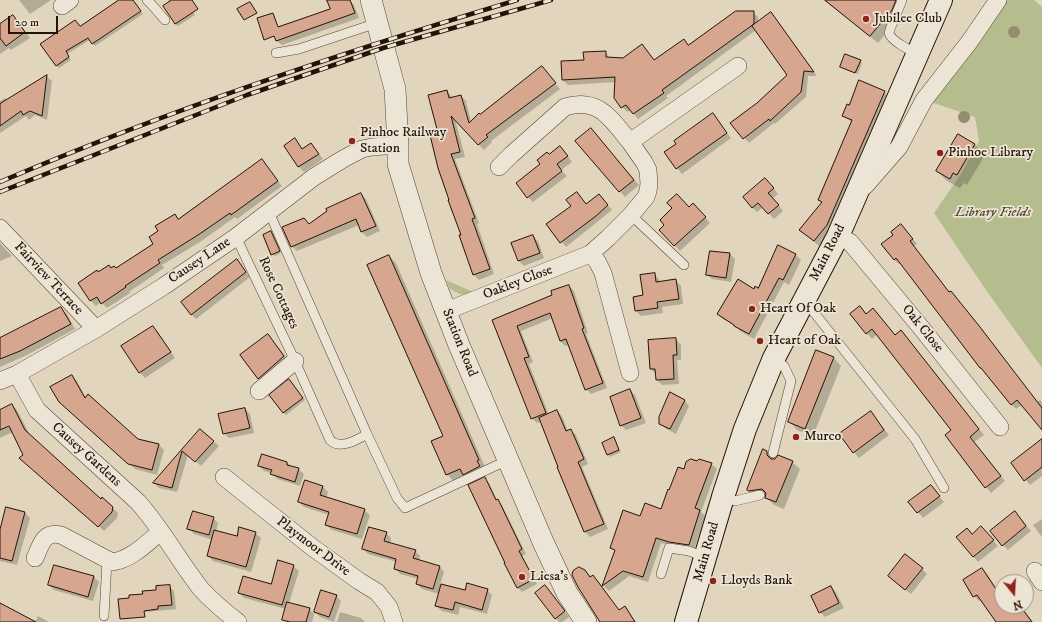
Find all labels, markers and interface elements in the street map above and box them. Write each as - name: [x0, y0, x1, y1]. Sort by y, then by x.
- scale bar: [10, 8, 60, 34]
- place label: Jubilee Club: [874, 11, 942, 27]
- marker: Jubilee Club: [861, 14, 871, 24]
- text: 20 m: [15, 15, 39, 30]
- place label: Pinhoe Railway Station: [360, 125, 446, 158]
- marker: Pinhoe Railway Station: [347, 136, 357, 146]
- place label: Pinhoe Library: [948, 145, 1033, 161]
- marker: Pinhoe Library: [935, 148, 945, 158]
- park label: Library Fields: [955, 205, 1031, 221]
- street label: Main Road: [807, 222, 849, 284]
- street label: Causey Lane: [166, 234, 234, 288]
- street label: Fairview Terrace: [10, 239, 86, 319]
- street label: Rose Cottages: [254, 254, 302, 332]
- street label: Oakley Close: [481, 262, 555, 304]
- place label: Heart Of Oak: [760, 301, 836, 317]
- street label: Oak Close: [898, 302, 946, 356]
- marker: Heart Of Oak: [747, 304, 757, 314]
- street label: Station Road: [438, 306, 480, 380]
- place label: Heart of Oak: [768, 333, 841, 349]
- marker: Heart of Oak: [755, 336, 765, 346]
- street label: Causey Gardens: [48, 419, 124, 491]
- place label: Murco: [804, 429, 841, 445]
- marker: Murco: [791, 432, 801, 442]
- street label: Playmoor Drive: [273, 514, 353, 580]
- street label: Main Road: [690, 520, 724, 584]
- place label: Liesa's: [530, 569, 568, 585]
- marker: Liesa's: [517, 572, 527, 582]
- place label: Lloyds Bank: [721, 573, 793, 589]
- north arrow: [994, 574, 1034, 614]
- marker: Lloyds Bank: [708, 576, 718, 586]
- text: N: [1011, 596, 1024, 613]

